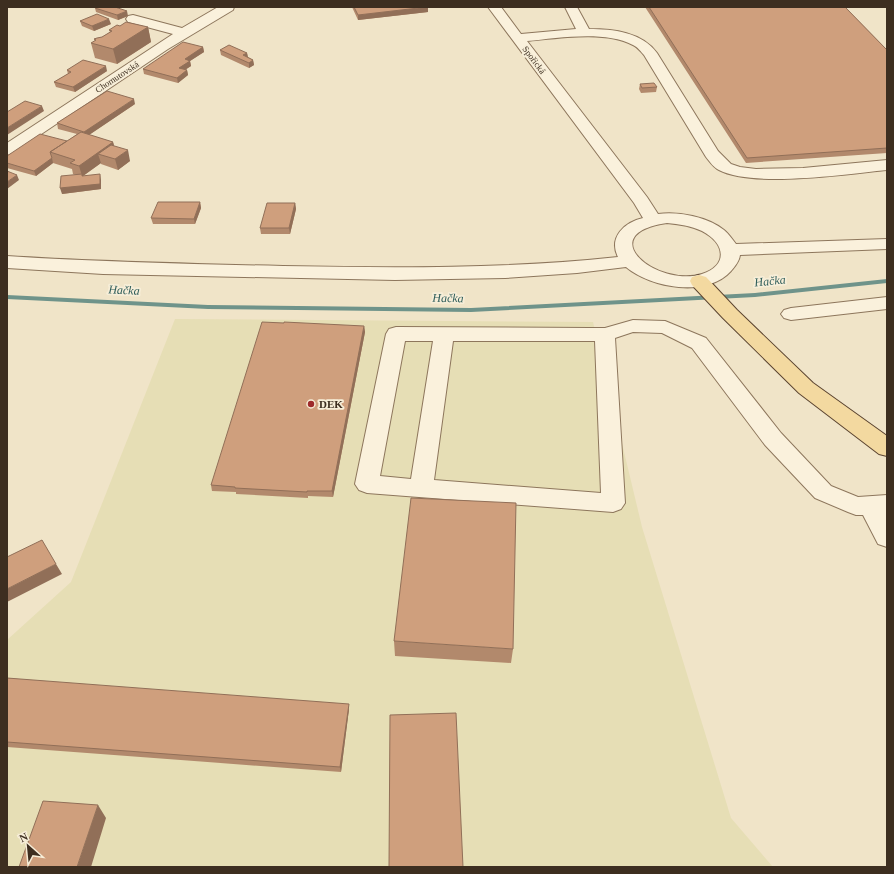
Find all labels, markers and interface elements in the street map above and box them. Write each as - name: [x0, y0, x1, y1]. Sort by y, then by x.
- street label: Spořická: [520, 44, 548, 76]
- street label: Chomutovská: [93, 59, 141, 95]
- water label: Hačka: [753, 272, 786, 290]
- water label: Hačka: [107, 282, 140, 298]
- water label: Hačka: [431, 291, 464, 305]
- place label: DEK: [319, 398, 343, 410]
- marker: DEK: [306, 399, 316, 409]
- north arrow: [8, 826, 48, 866]
- text: N: [17, 830, 30, 844]

